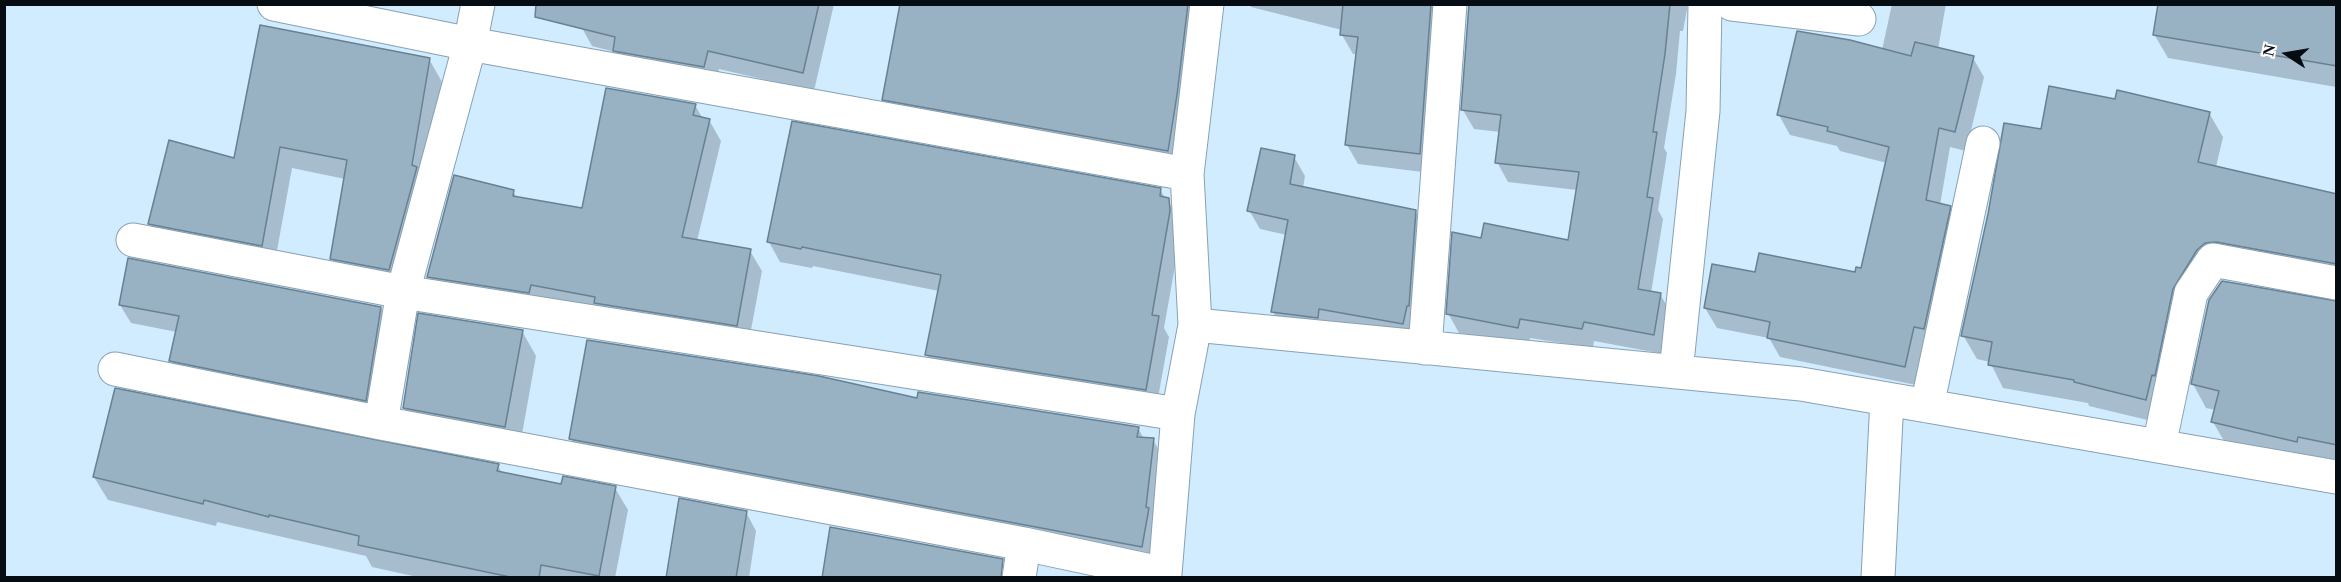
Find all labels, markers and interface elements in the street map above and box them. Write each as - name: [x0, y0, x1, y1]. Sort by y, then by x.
- north arrow: [2257, 24, 2317, 84]
- text: N: [2259, 43, 2278, 58]

